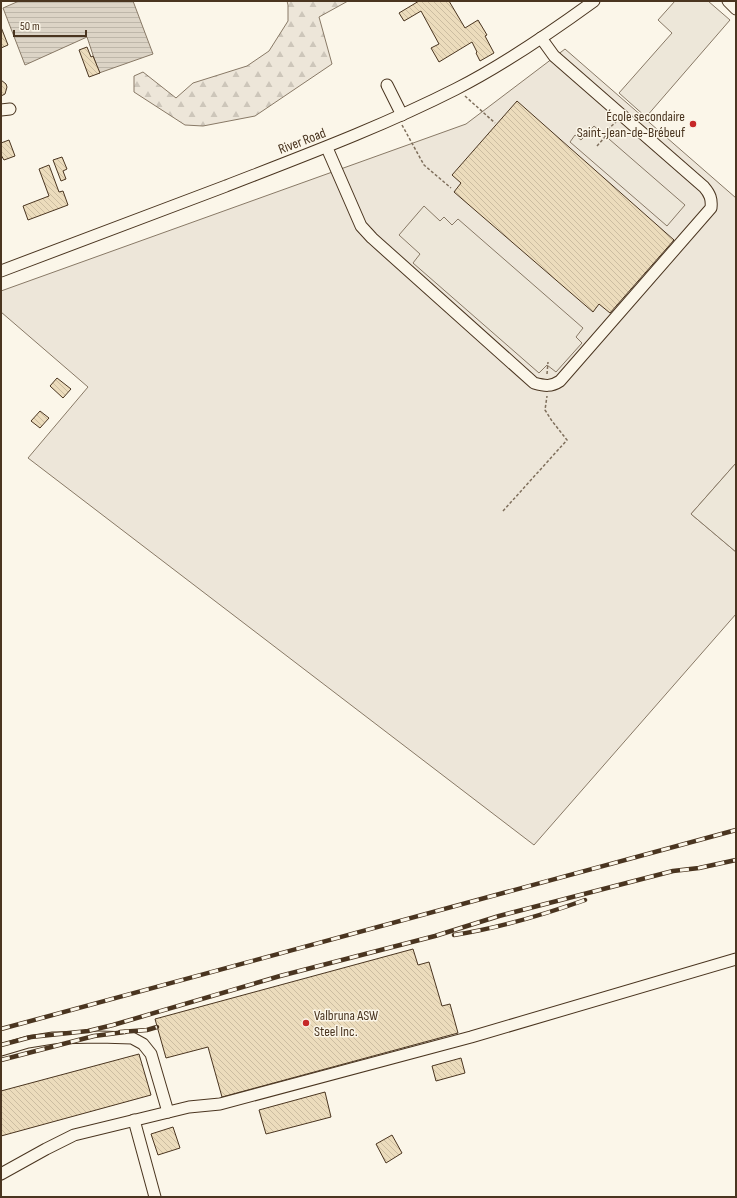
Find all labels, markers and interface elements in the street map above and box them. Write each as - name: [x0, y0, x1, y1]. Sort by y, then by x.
- scale bar: [14, 12, 86, 38]
- text: 50 m: [20, 19, 40, 34]
- place label: École secondaire Saint-Jean-de-Brébeuf: [577, 108, 686, 141]
- marker: École secondaire Saint-Jean-de-Brébeuf: [688, 119, 698, 129]
- street label: River Road: [276, 124, 328, 158]
- place label: Valbruna ASW Steel Inc.: [314, 1007, 378, 1040]
- marker: Valbruna ASW Steel Inc.: [301, 1018, 311, 1028]

